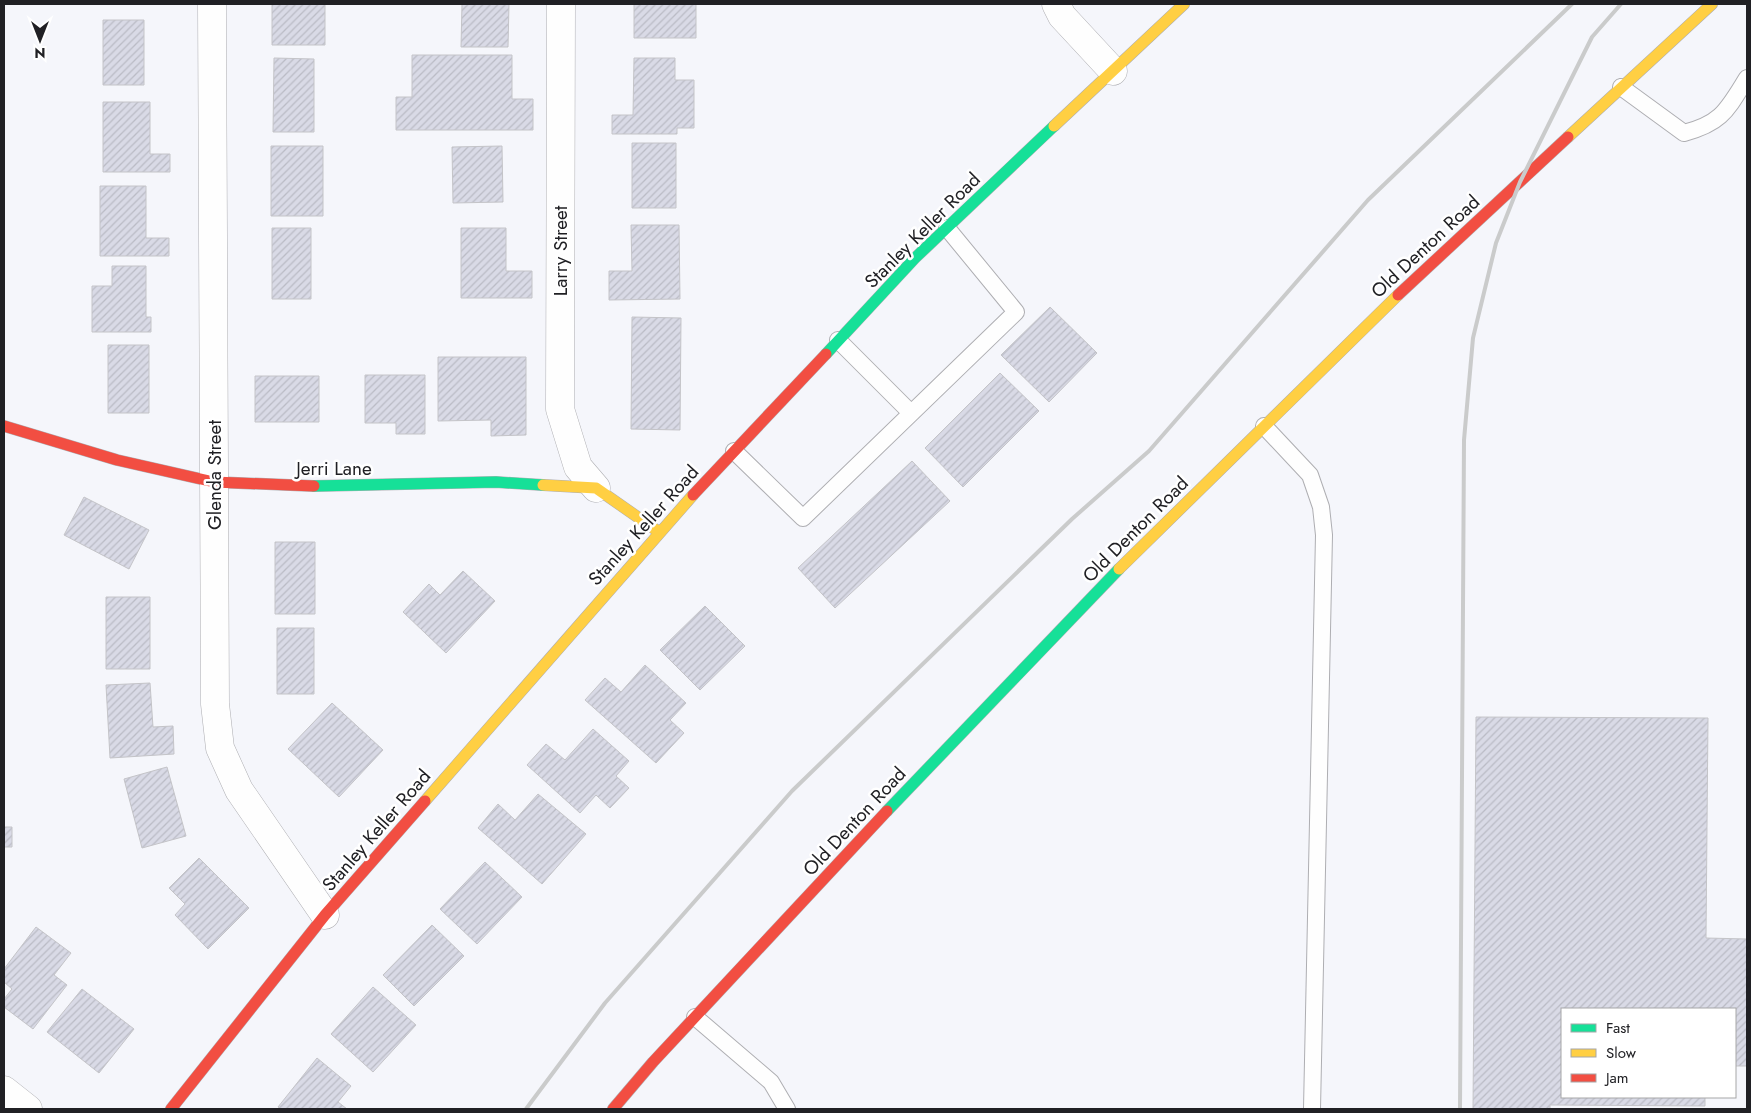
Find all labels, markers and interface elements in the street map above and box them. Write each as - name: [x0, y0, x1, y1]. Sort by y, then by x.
- north arrow: [15, 15, 65, 65]
- text: N: [34, 43, 46, 63]
- street label: Stanley Keller Road: [858, 166, 986, 294]
- street label: Old Denton Road: [1365, 189, 1486, 304]
- street label: Larry Street: [547, 205, 574, 296]
- street label: Glenda Street: [201, 420, 228, 530]
- street label: Jerri Lane: [293, 455, 372, 482]
- street label: Stanley Keller Road: [582, 459, 705, 591]
- street label: Old Denton Road: [1076, 470, 1194, 588]
- street label: Old Denton Road: [797, 761, 912, 882]
- street label: Stanley Keller Road: [316, 763, 437, 897]
- legend: [1561, 1008, 1736, 1098]
- text: Fast: [1606, 1017, 1630, 1039]
- text: Slow: [1606, 1042, 1637, 1064]
- text: Jam: [1604, 1067, 1629, 1089]

